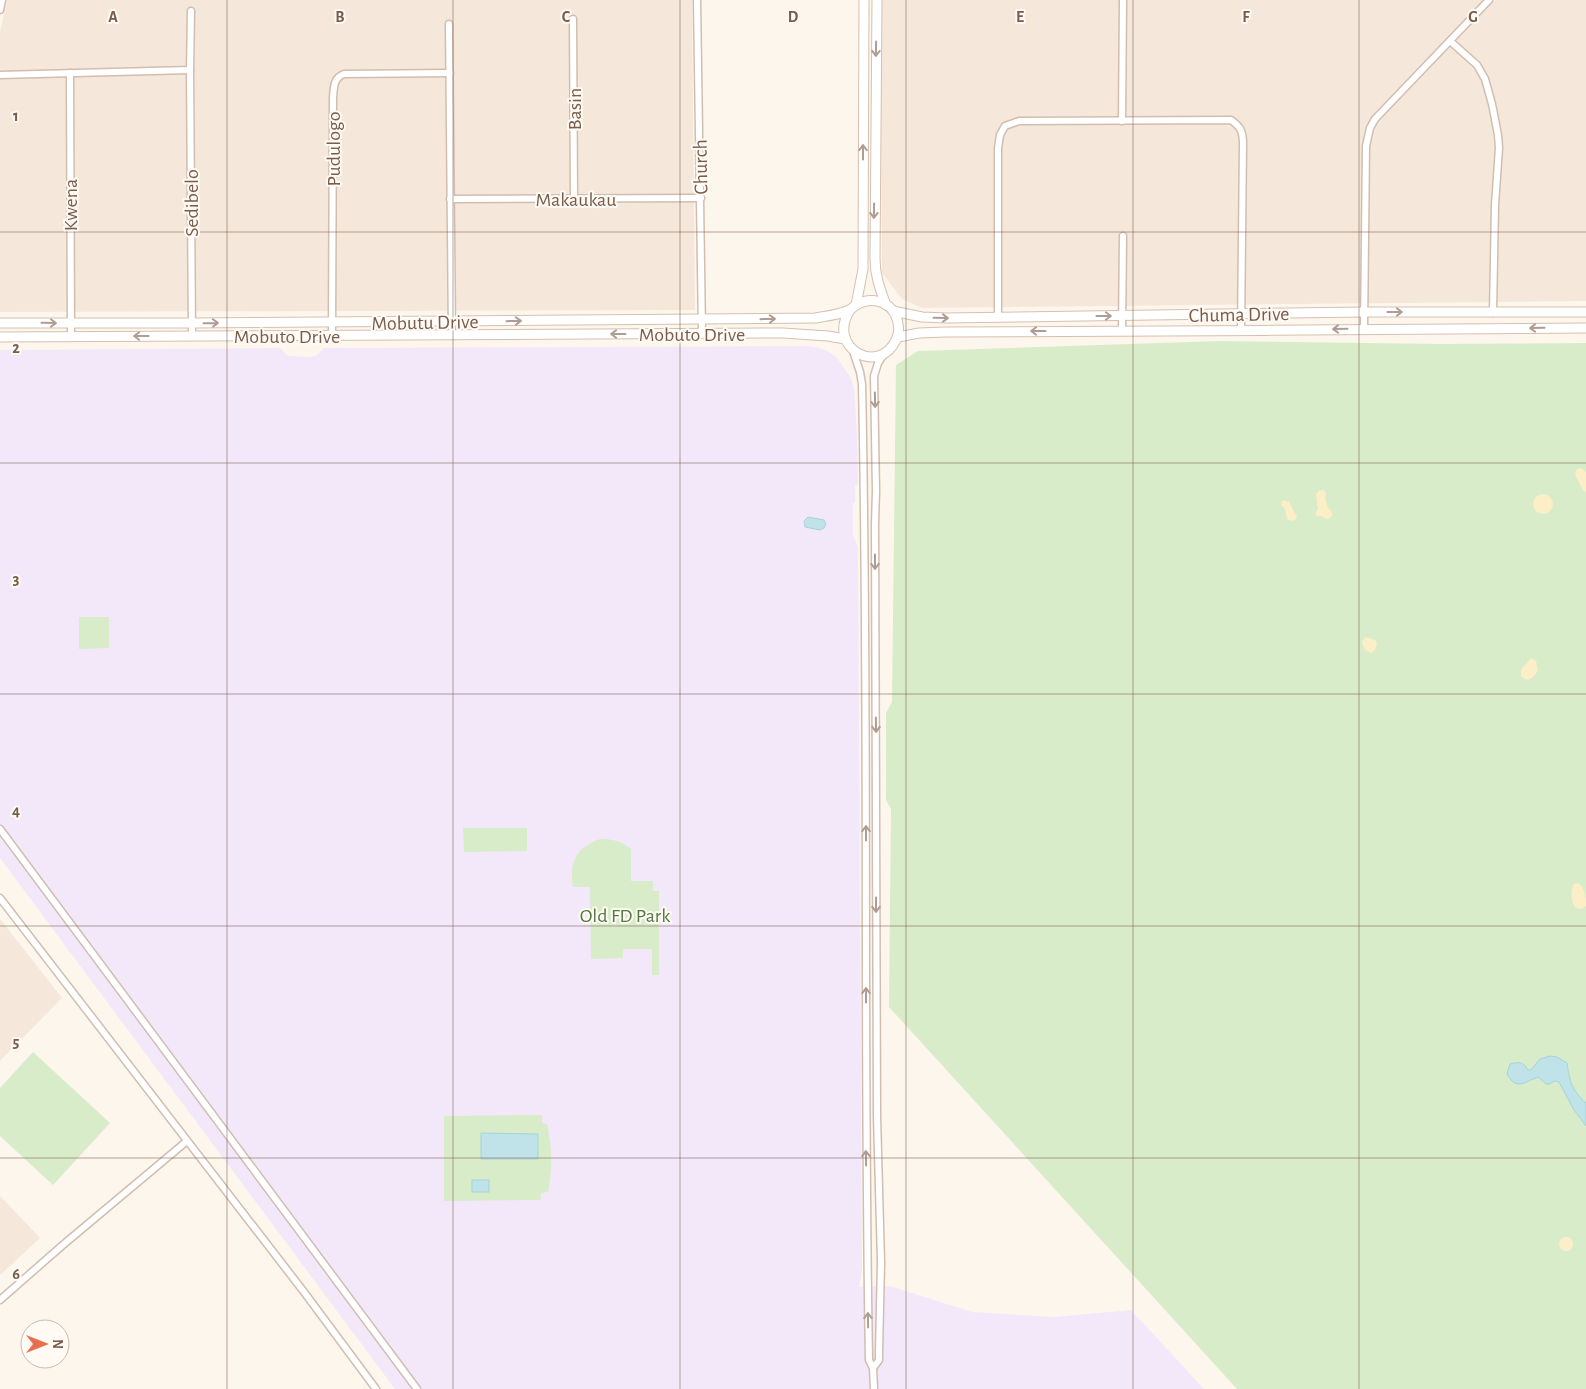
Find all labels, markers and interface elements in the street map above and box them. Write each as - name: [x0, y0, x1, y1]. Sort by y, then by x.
- text: A: [108, 9, 118, 25]
- text: B: [335, 9, 345, 25]
- text: C: [562, 9, 571, 25]
- text: D: [788, 9, 799, 25]
- text: E: [1016, 9, 1024, 25]
- text: F: [1242, 9, 1250, 25]
- text: G: [1468, 9, 1478, 25]
- one-way arrow: [871, 40, 881, 56]
- street label: Basin: [565, 88, 585, 130]
- text: 1: [13, 108, 19, 124]
- street label: Pudulogo: [324, 111, 344, 187]
- street label: Church: [691, 139, 711, 195]
- one-way arrow: [858, 144, 868, 160]
- street label: Sedibelo: [182, 169, 202, 237]
- street label: Kwena: [61, 179, 81, 231]
- street label: Makaukau: [535, 190, 617, 210]
- one-way arrow: [870, 203, 879, 219]
- street label: Chuma Drive: [1188, 304, 1290, 326]
- one-way arrow: [1386, 307, 1403, 317]
- one-way arrow: [1095, 311, 1111, 321]
- street label: Mobutu Drive: [371, 312, 479, 334]
- one-way arrow: [933, 313, 949, 322]
- one-way arrow: [760, 314, 776, 324]
- one-way arrow: [505, 316, 521, 326]
- one-way arrow: [40, 318, 56, 328]
- one-way arrow: [202, 318, 219, 328]
- one-way arrow: [1530, 323, 1546, 333]
- one-way arrow: [1332, 324, 1348, 334]
- street label: Mobuto Drive: [639, 325, 745, 345]
- one-way arrow: [1030, 326, 1046, 336]
- street label: Mobuto Drive: [234, 327, 340, 347]
- one-way arrow: [610, 329, 626, 339]
- one-way arrow: [133, 331, 149, 341]
- text: 2: [12, 340, 20, 356]
- one-way arrow: [870, 392, 880, 408]
- one-way arrow: [870, 554, 880, 570]
- text: 3: [13, 571, 20, 587]
- one-way arrow: [871, 716, 881, 733]
- text: 4: [12, 803, 20, 819]
- one-way arrow: [861, 825, 870, 841]
- one-way arrow: [872, 897, 881, 913]
- park label: Old FD Park: [580, 906, 670, 926]
- one-way arrow: [861, 988, 871, 1004]
- text: 5: [13, 1034, 20, 1050]
- one-way arrow: [862, 1150, 871, 1166]
- text: 6: [12, 1266, 20, 1282]
- one-way arrow: [863, 1313, 873, 1329]
- north arrow: [20, 1319, 70, 1369]
- text: N: [50, 1339, 64, 1349]

